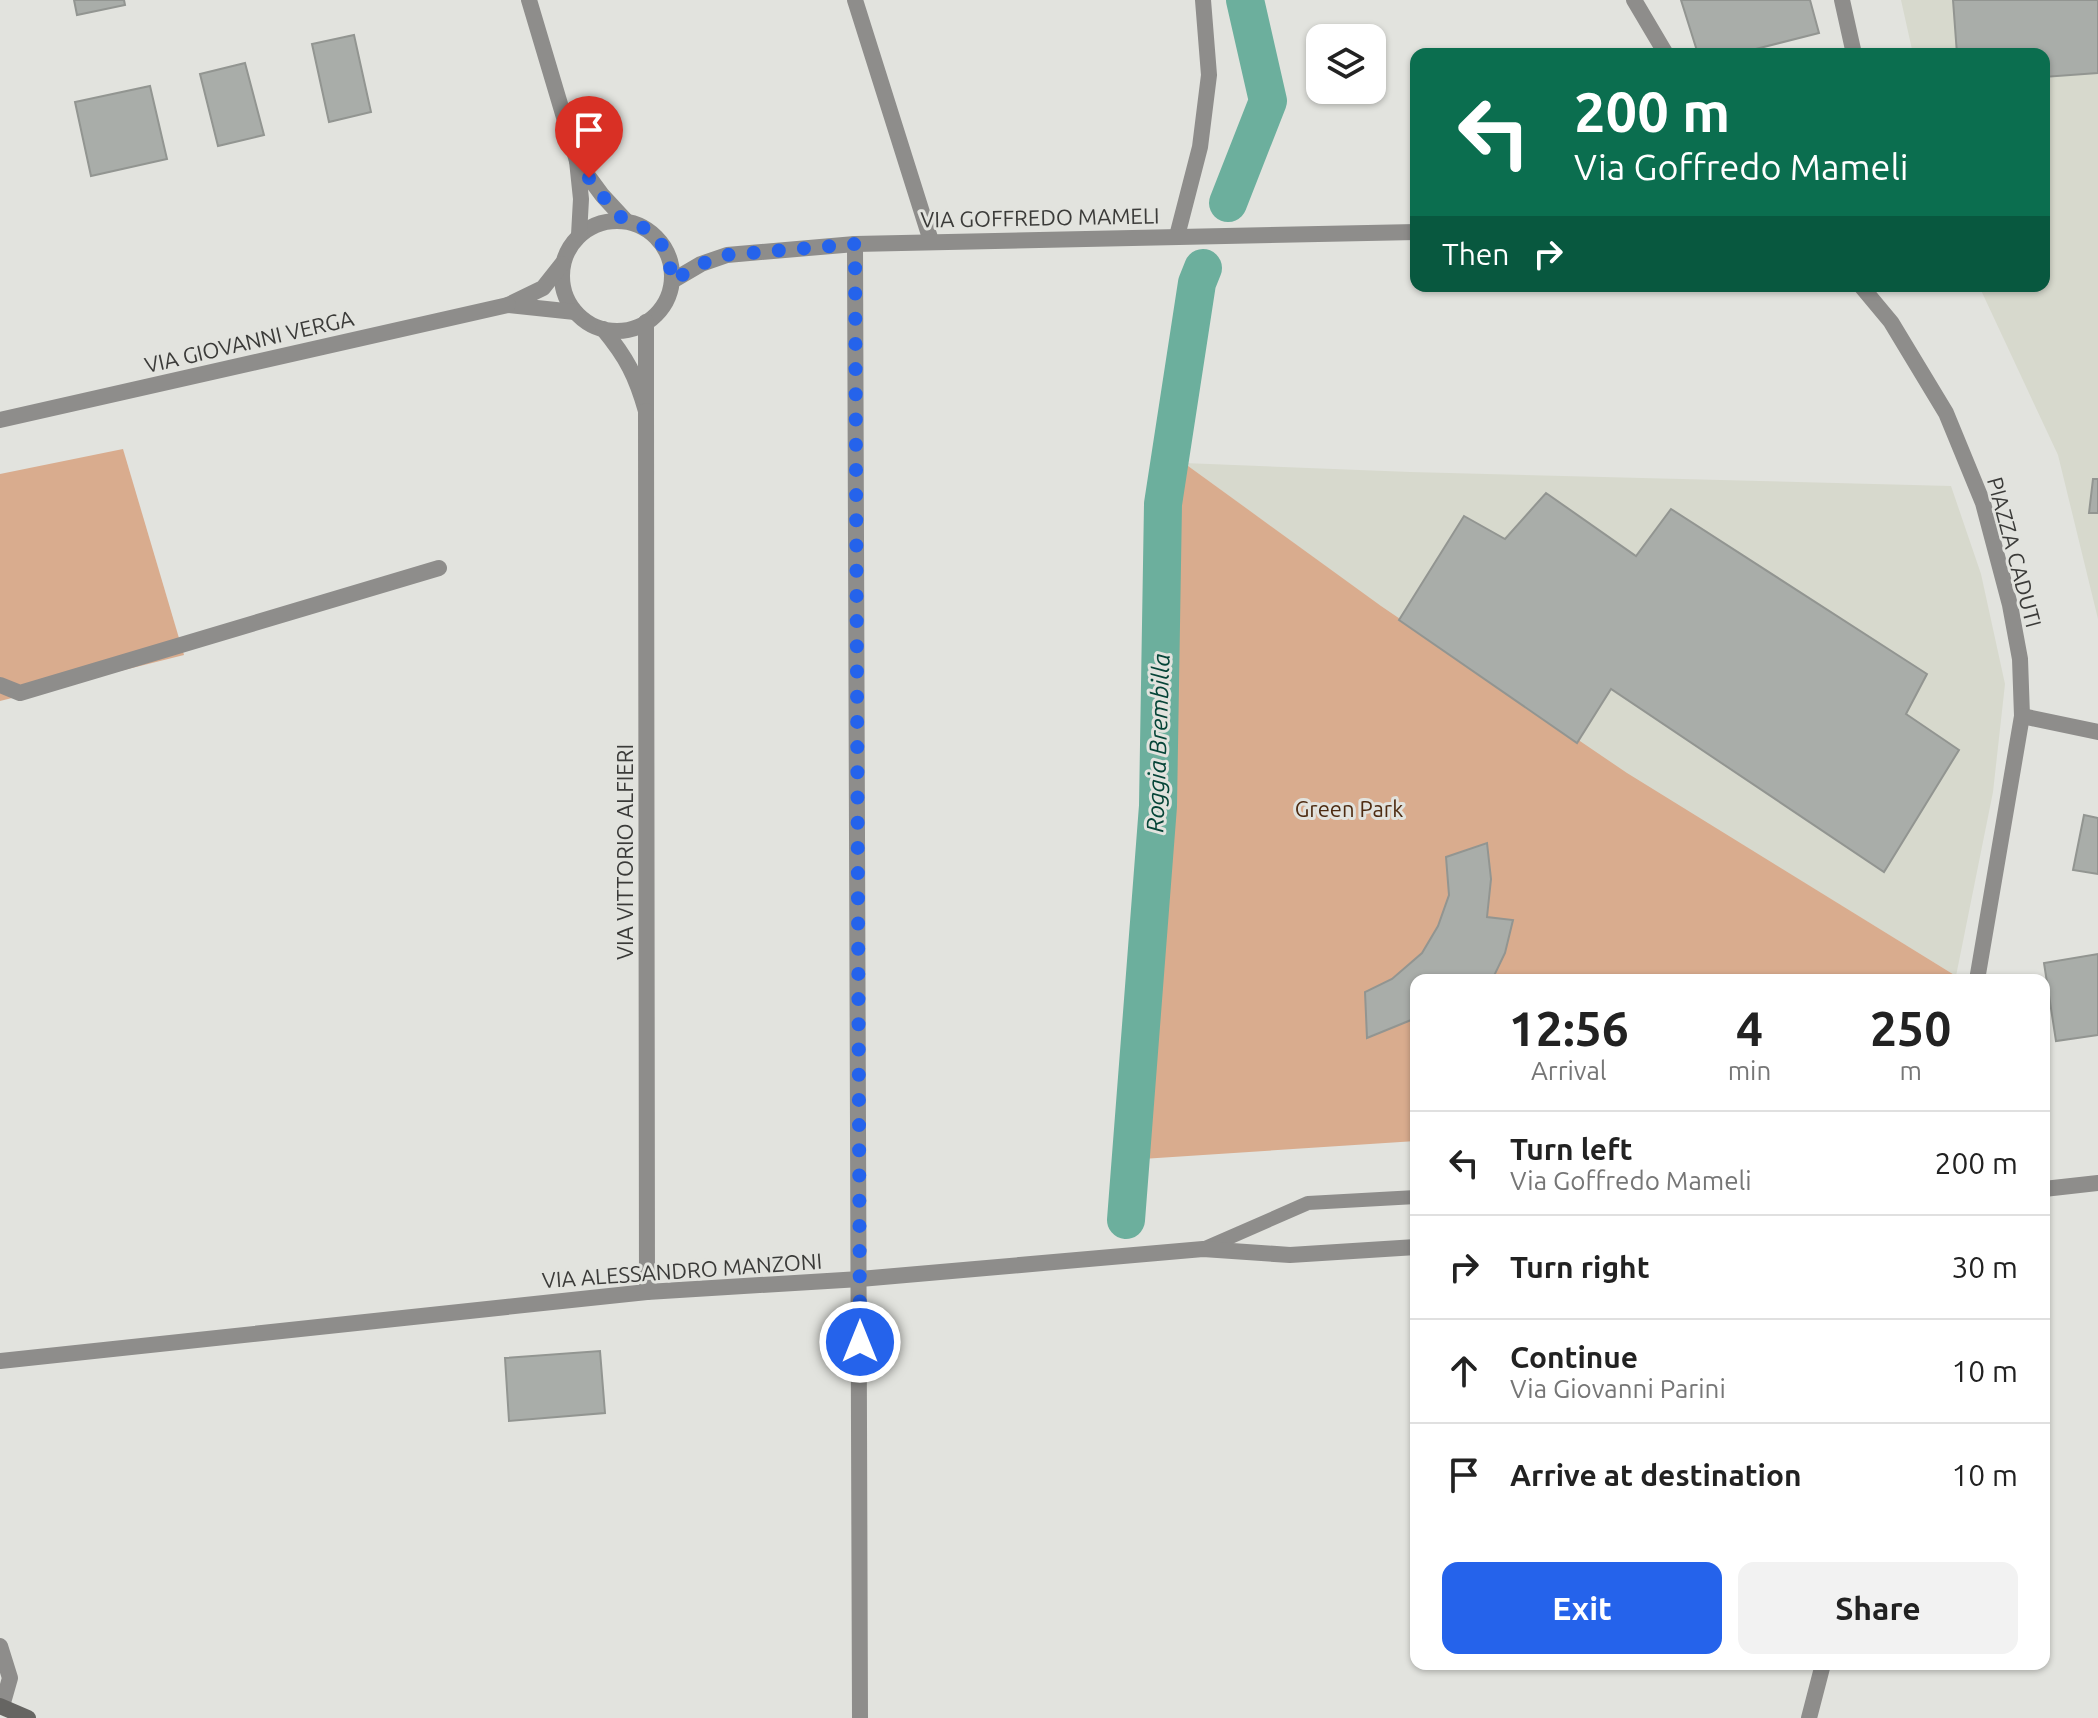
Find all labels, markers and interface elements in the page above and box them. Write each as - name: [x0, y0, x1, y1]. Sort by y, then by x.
- map controls: [1306, 24, 1386, 104]
- button: layers: [1306, 24, 1386, 104]
- icon: left: [1442, 80, 1546, 184]
- text: 200 m: [1574, 80, 1730, 143]
- pin: [555, 96, 623, 178]
- icon: arrive: [567, 108, 611, 152]
- text: Via Goffredo Mameli: [1574, 146, 1909, 187]
- street label: VIA GOFFREDO MAMELI: [920, 202, 1160, 232]
- icon: right: [1526, 232, 1570, 276]
- text: Then: [1442, 237, 1510, 271]
- street label: VIA GIOVANNI VERGA: [142, 305, 357, 377]
- street label: PIAZZA CADUTI: [1983, 474, 2047, 630]
- water label: Roggia Brembilla: [1141, 653, 1175, 833]
- street label: VIA VITTORIO ALFIERI: [612, 744, 637, 960]
- park label: Green Park: [1295, 796, 1403, 821]
- text: 12:56: [1509, 1001, 1629, 1055]
- text: 4: [1736, 1001, 1763, 1055]
- text: 250: [1870, 1001, 1951, 1055]
- text: Arrival: [1531, 1056, 1607, 1085]
- text: min: [1728, 1056, 1771, 1085]
- text: m: [1899, 1056, 1922, 1085]
- text: Turn left: [1510, 1132, 1632, 1166]
- icon: left: [1442, 1141, 1486, 1185]
- text: 200 m: [1934, 1146, 2018, 1180]
- text: Via Goffredo Mameli: [1510, 1166, 1752, 1195]
- icon: right: [1442, 1245, 1486, 1289]
- street label: VIA ALESSANDRO MANZONI: [541, 1248, 823, 1292]
- text: Turn right: [1510, 1250, 1650, 1284]
- text: 30 m: [1951, 1250, 2018, 1284]
- position arrow: [818, 1300, 902, 1384]
- text: Continue: [1510, 1340, 1638, 1374]
- icon: ahead: [1442, 1349, 1486, 1393]
- text: 10 m: [1951, 1354, 2018, 1388]
- text: Via Giovanni Parini: [1510, 1374, 1726, 1403]
- icon: arrive: [1442, 1453, 1486, 1497]
- text: Arrive at destination: [1510, 1458, 1802, 1492]
- text: 10 m: [1951, 1458, 2018, 1492]
- button: Exit: [1442, 1562, 1722, 1654]
- button: Share: [1738, 1562, 2018, 1654]

